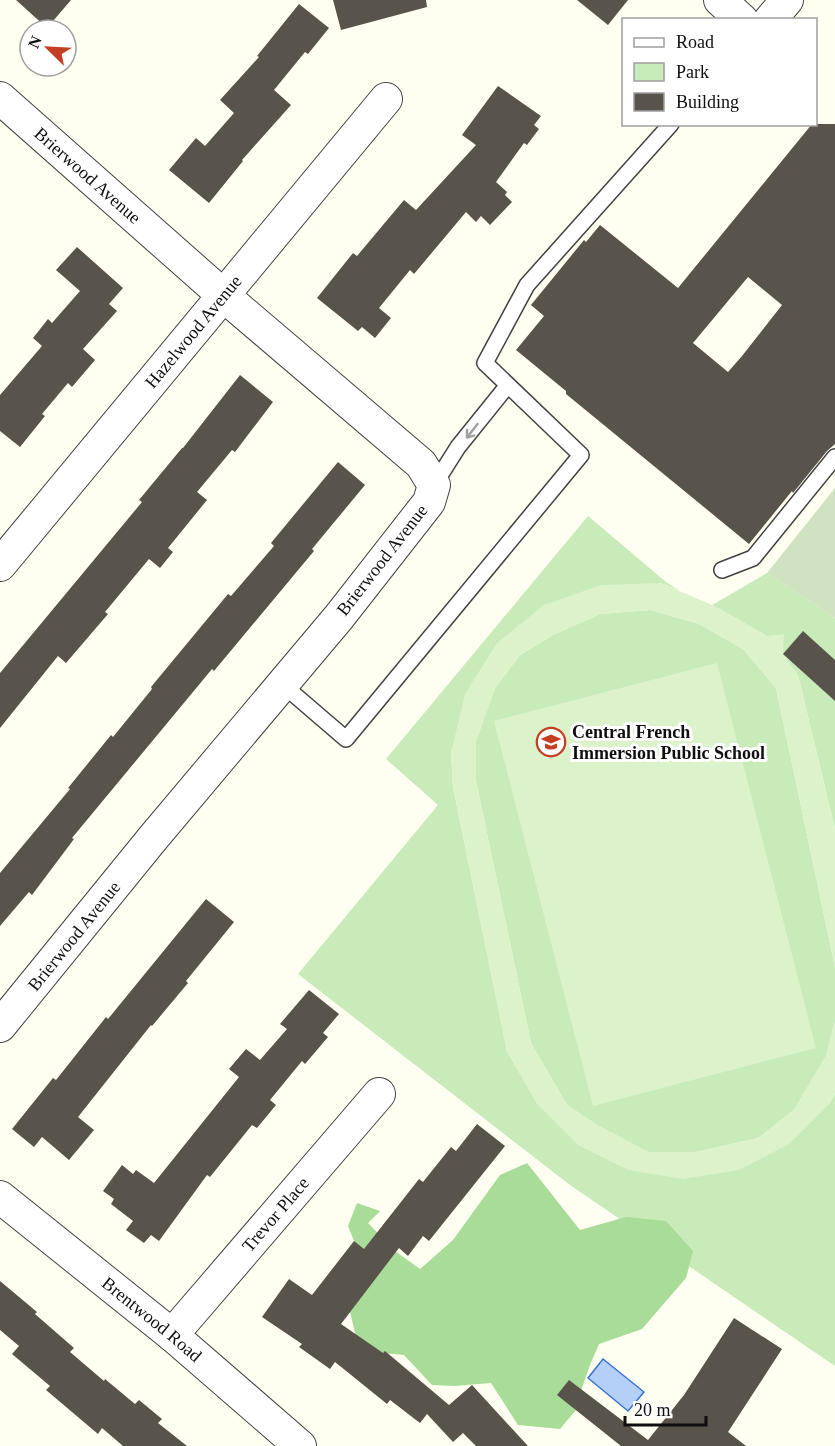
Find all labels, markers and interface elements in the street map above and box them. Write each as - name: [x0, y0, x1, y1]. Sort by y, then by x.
- north arrow: [18, 18, 78, 78]
- legend: [622, 18, 817, 126]
- text: Road: [676, 32, 714, 52]
- text: N: [25, 33, 45, 51]
- text: Park: [676, 62, 709, 82]
- text: Building: [676, 92, 739, 112]
- street label: Brierwood Avenue: [30, 123, 145, 228]
- street label: Hazelwood Avenue: [141, 271, 246, 392]
- one-way arrow: [465, 422, 478, 438]
- street label: Brierwood Avenue: [333, 501, 431, 619]
- place label: Central French Immersion Public School: [572, 722, 765, 763]
- school or university icon: Central French Immersion Public School: [535, 726, 567, 758]
- street label: Brierwood Avenue: [24, 877, 124, 995]
- street label: Trevor Place: [238, 1173, 313, 1256]
- street label: Brentwood Road: [98, 1273, 206, 1366]
- scale bar: [625, 1389, 706, 1427]
- text: 20 m: [634, 1400, 671, 1420]

